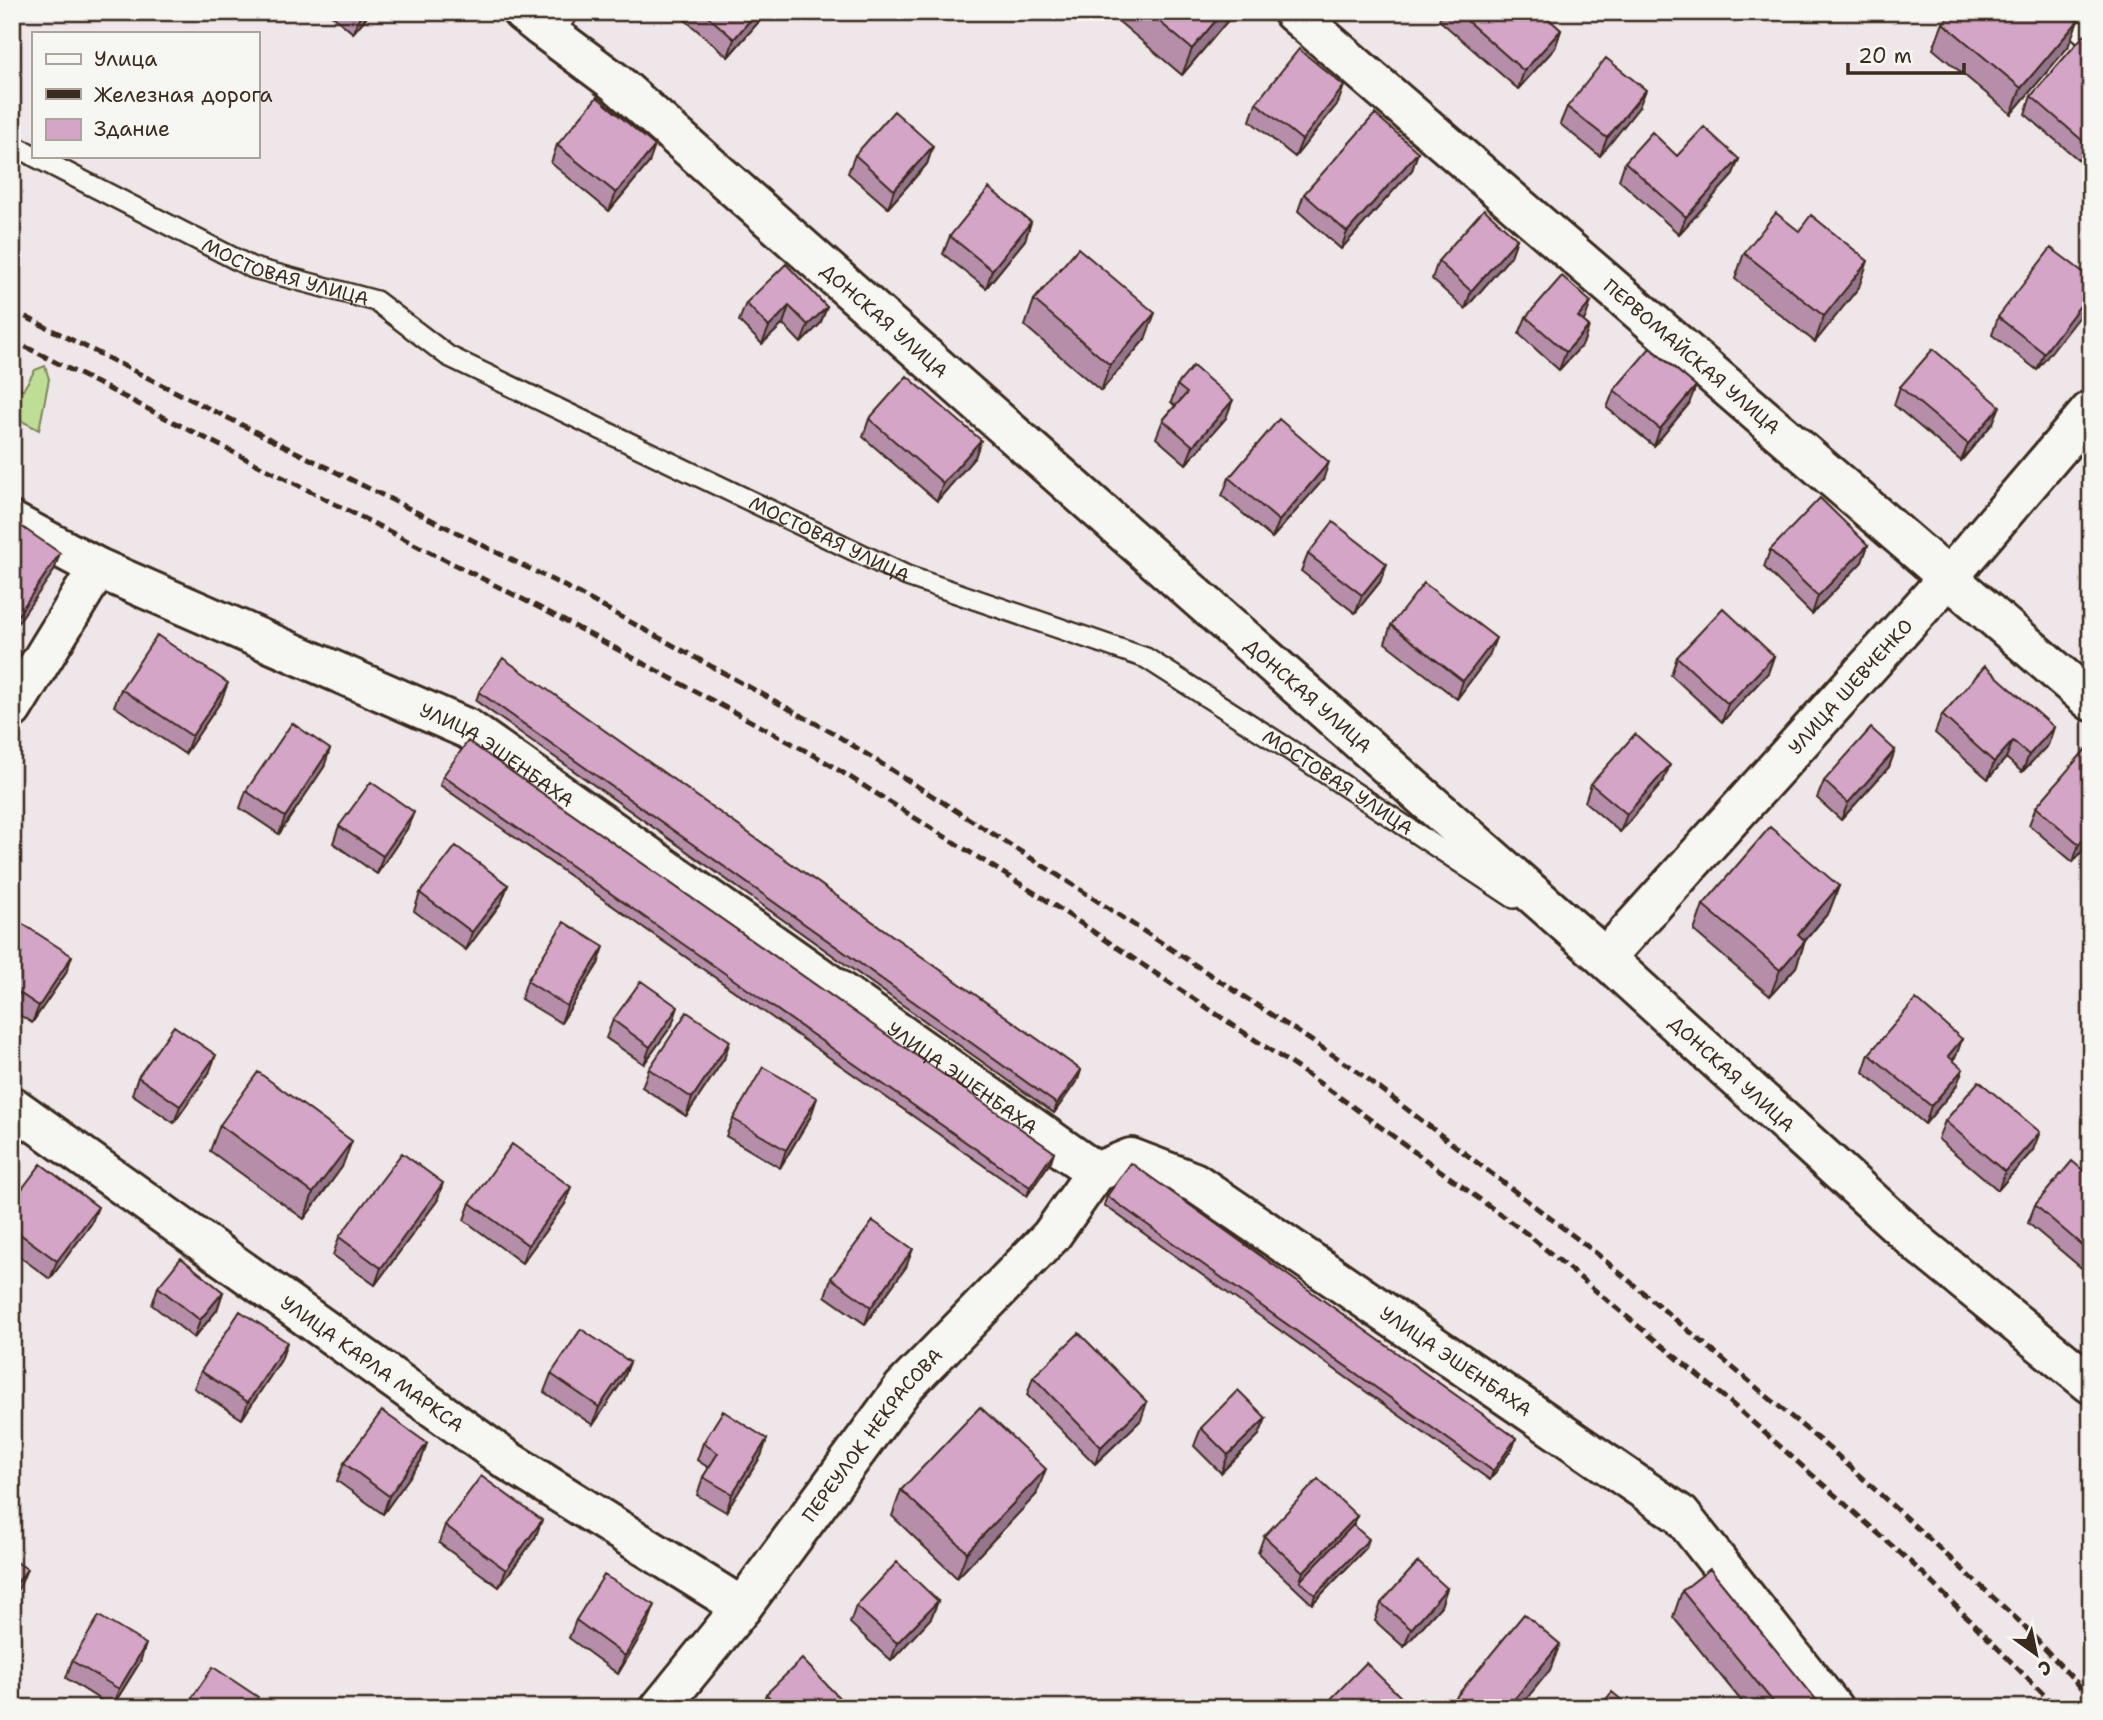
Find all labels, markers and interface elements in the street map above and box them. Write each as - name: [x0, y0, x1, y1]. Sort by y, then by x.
- legend: [32, 32, 259, 158]
- scale bar: [1848, 32, 1963, 76]
- text: 20 m: [1858, 42, 1912, 70]
- text: Улица: [94, 45, 157, 73]
- text: Железная дорога: [94, 81, 273, 109]
- text: Здание: [94, 115, 170, 143]
- street label: МОСТОВАЯ УЛИЦА: [198, 232, 372, 311]
- street label: ДОНСКАЯ УЛИЦА: [816, 258, 953, 383]
- street label: ПЕРВОМАЙСКАЯ УЛИЦА: [1598, 273, 1786, 440]
- street label: МОСТОВАЯ УЛИЦА: [745, 490, 914, 588]
- street label: УЛИЦА ШЕВЧЕНКО: [1783, 613, 1918, 759]
- street label: ДОНСКАЯ УЛИЦА: [1240, 633, 1377, 758]
- street label: УЛИЦА ЭШЕНБАХА: [416, 697, 579, 813]
- street label: МОСТОВАЯ УЛИЦА: [1258, 723, 1418, 841]
- street label: ДОНСКАЯ УЛИЦА: [1664, 1010, 1800, 1137]
- street label: УЛИЦА ЭШЕНБАХА: [882, 1016, 1043, 1139]
- street label: УЛИЦА КАРЛА МАРКСА: [276, 1290, 469, 1438]
- street label: УЛИЦА ЭШЕНБАХА: [1375, 1300, 1537, 1422]
- street label: ПЕРЕУЛОК НЕКРАСОВА: [796, 1342, 948, 1527]
- north arrow: [2002, 1618, 2072, 1688]
- text: С: [2033, 1654, 2057, 1681]

